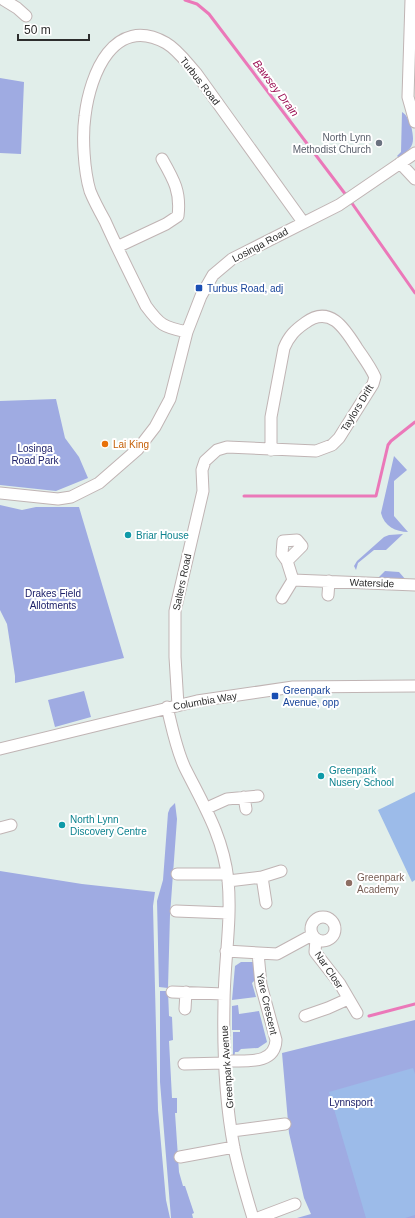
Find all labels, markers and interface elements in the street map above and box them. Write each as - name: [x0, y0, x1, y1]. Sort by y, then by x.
- scale bar: [18, 16, 89, 42]
- text: 50 m: [24, 23, 51, 37]
- street label: Turbus Road: [178, 55, 222, 107]
- water label: Bawsey Drain: [251, 57, 301, 119]
- place label: North Lynn Methodist Church: [293, 132, 371, 155]
- marker: North Lynn Methodist Church: [374, 138, 384, 148]
- street label: Losinga Road: [230, 226, 290, 264]
- marker: Turbus Road, adj: [194, 283, 204, 293]
- place label: Turbus Road, adj: [207, 283, 283, 294]
- street label: Taylors Drift: [339, 382, 375, 433]
- marker: Lai King: [100, 439, 110, 449]
- place label: Lai King: [113, 439, 149, 450]
- park label: Losinga Road Park: [11, 443, 60, 466]
- marker: Briar House: [123, 530, 133, 540]
- place label: Briar House: [136, 530, 189, 541]
- street label: Salters Road: [171, 553, 193, 611]
- street label: Waterside: [349, 577, 395, 589]
- park label: Drakes Field Allotments: [25, 588, 81, 611]
- place label: Greenpark Avenue, opp: [283, 685, 339, 708]
- street label: Columbia Way: [172, 690, 238, 712]
- marker: Greenpark Avenue, opp: [270, 691, 280, 701]
- place label: Greenpark Nusery School: [329, 765, 394, 788]
- marker: Greenpark Nusery School: [316, 771, 326, 781]
- place label: North Lynn Discovery Centre: [70, 814, 147, 837]
- marker: North Lynn Discovery Centre: [57, 820, 67, 830]
- place label: Greenpark Academy: [357, 872, 405, 895]
- marker: Greenpark Academy: [344, 878, 354, 888]
- street label: Nar Closr: [313, 949, 346, 991]
- street label: Yare Crescent: [255, 972, 280, 1036]
- street label: Greenpark Avenue: [219, 1025, 235, 1109]
- park label: Lynnsport: [329, 1097, 373, 1108]

